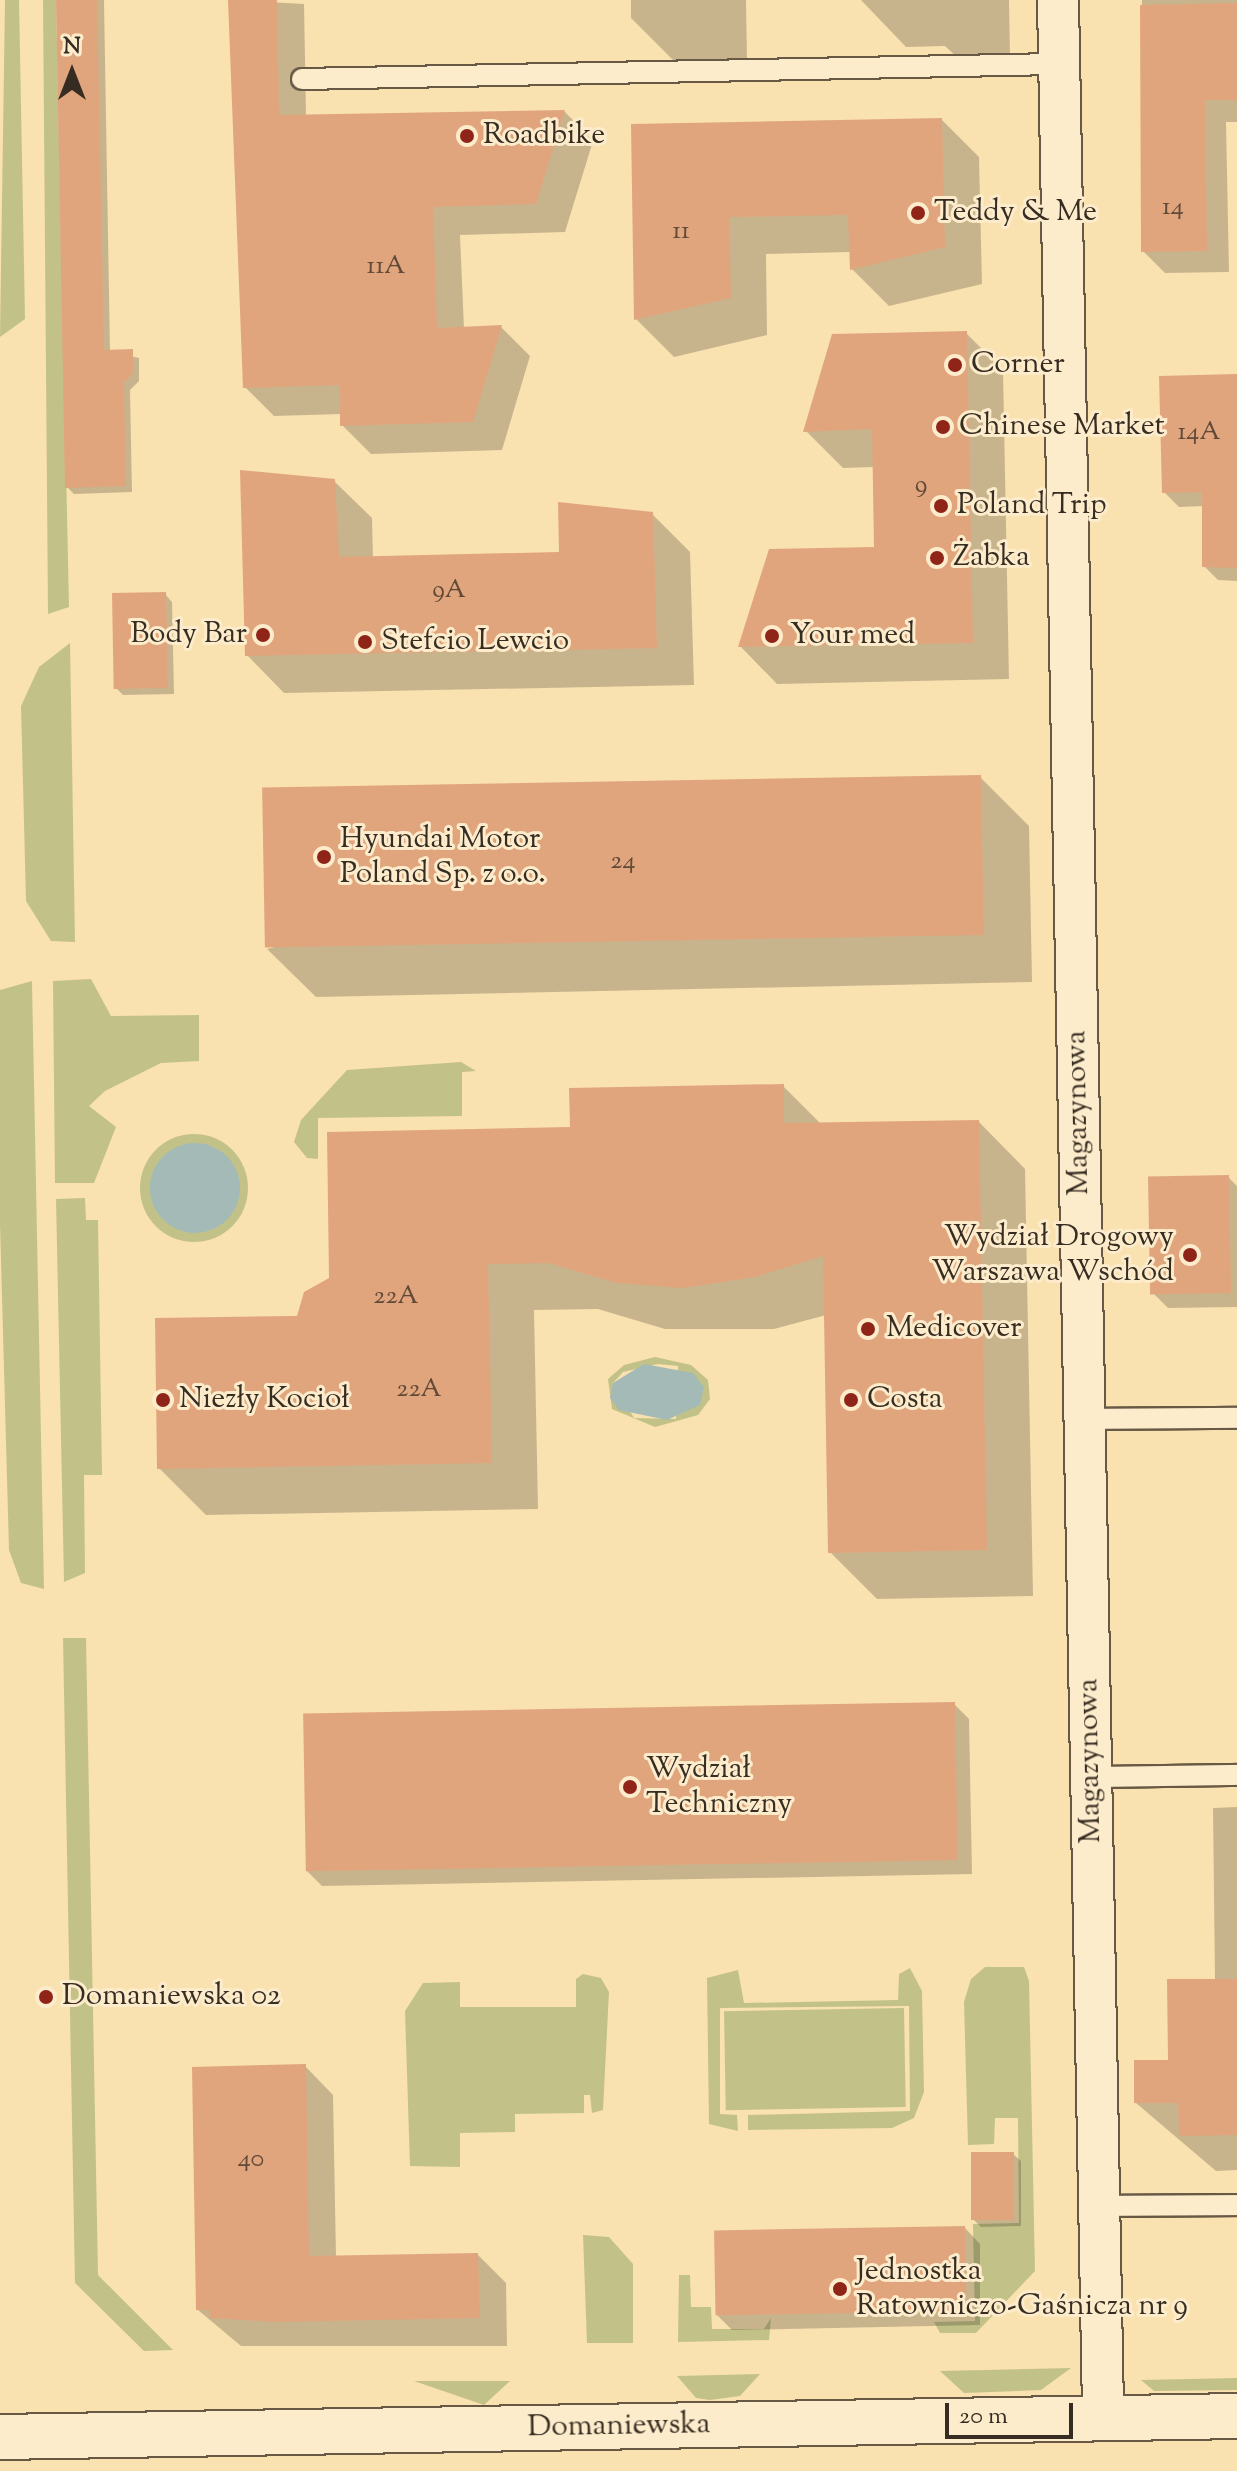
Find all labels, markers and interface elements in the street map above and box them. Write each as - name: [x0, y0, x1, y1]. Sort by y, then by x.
- north arrow: [32, 32, 112, 112]
- text: N: [63, 32, 81, 64]
- place label: Roadbike: [483, 118, 605, 154]
- marker: Roadbike: [458, 127, 476, 145]
- house number: 14: [1162, 192, 1184, 224]
- place label: Teddy & Me: [934, 195, 1097, 231]
- marker: Teddy & Me: [909, 204, 927, 222]
- house number: 11: [672, 216, 690, 248]
- house number: 11A: [367, 251, 405, 283]
- place label: Corner: [971, 347, 1065, 383]
- marker: Corner: [946, 356, 964, 374]
- place label: Chinese Market: [959, 409, 1165, 445]
- house number: 14A: [1177, 417, 1221, 449]
- marker: Chinese Market: [934, 418, 952, 436]
- house number: 9: [915, 470, 927, 502]
- place label: Poland Trip: [957, 488, 1107, 524]
- marker: Poland Trip: [932, 497, 950, 515]
- place label: Żabka: [953, 540, 1030, 576]
- marker: Żabka: [928, 549, 946, 567]
- house number: 9A: [432, 575, 466, 607]
- place label: Body Bar: [130, 617, 247, 653]
- place label: Your med: [790, 618, 915, 654]
- place label: Stefcio Lewcio: [381, 624, 569, 660]
- marker: Your med: [761, 625, 783, 647]
- marker: Body Bar: [254, 626, 272, 644]
- marker: Stefcio Lewcio: [356, 633, 374, 651]
- place label: Hyundai Motor Poland Sp. z o.o.: [340, 822, 546, 892]
- house number: 24: [610, 846, 636, 878]
- marker: Hyundai Motor Poland Sp. z o.o.: [315, 848, 333, 866]
- street label: Magazynowa: [1060, 1030, 1098, 1196]
- place label: Wydział Drogowy Warszawa Wschód: [931, 1220, 1174, 1290]
- marker: Wydział Drogowy Warszawa Wschód: [1181, 1246, 1199, 1264]
- house number: 22A: [373, 1281, 419, 1313]
- place label: Medicover: [886, 1311, 1022, 1347]
- marker: Medicover: [857, 1318, 879, 1340]
- house number: 22A: [396, 1374, 442, 1406]
- place label: Niezły Kocioł: [179, 1382, 350, 1418]
- place label: Costa: [867, 1382, 943, 1418]
- marker: Niezły Kocioł: [154, 1391, 172, 1409]
- marker: Costa: [842, 1391, 860, 1409]
- street label: Magazynowa: [1072, 1678, 1110, 1844]
- place label: Wydział Techniczny: [646, 1752, 792, 1822]
- marker: Wydział Techniczny: [621, 1778, 639, 1796]
- place label: Domaniewska 02: [62, 1979, 281, 2015]
- marker: Domaniewska 02: [37, 1988, 55, 2006]
- house number: 40: [238, 2144, 264, 2176]
- place label: Jednostka Ratowniczo-Gaśnicza nr 9: [856, 2254, 1188, 2324]
- marker: Jednostka Ratowniczo-Gaśnicza nr 9: [831, 2280, 849, 2298]
- scale bar: [949, 2387, 1077, 2437]
- text: 20 m: [959, 2400, 1008, 2434]
- street label: Domaniewska: [527, 2407, 711, 2447]

